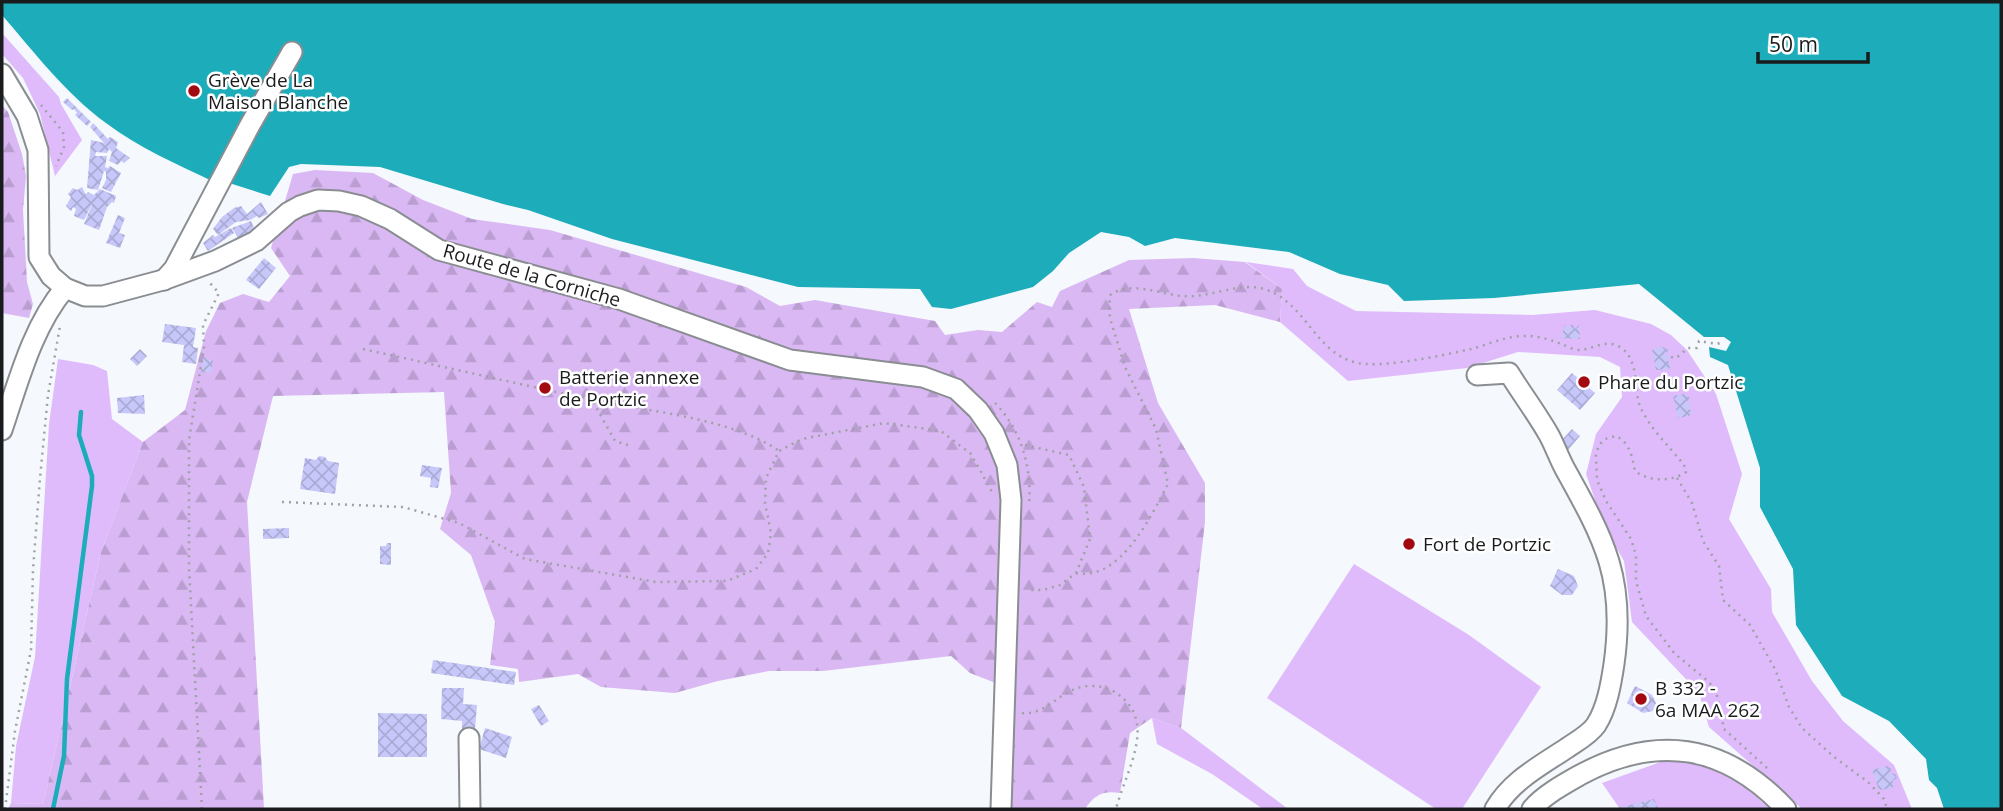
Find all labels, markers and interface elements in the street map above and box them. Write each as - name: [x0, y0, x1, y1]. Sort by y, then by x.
- scale bar: [1758, 21, 1868, 65]
- text: 50 m: [1769, 30, 1818, 58]
- place label: Grève de La Maison Blanche: [208, 67, 348, 115]
- marker: Grève de La Maison Blanche: [186, 83, 202, 99]
- street label: Route de la Corniche: [440, 237, 624, 313]
- place label: Batterie annexe de Portzic: [559, 364, 699, 412]
- place label: Phare du Portzic: [1598, 369, 1743, 395]
- marker: Phare du Portzic: [1576, 374, 1592, 390]
- marker: Batterie annexe de Portzic: [537, 380, 553, 396]
- place label: Fort de Portzic: [1423, 531, 1551, 557]
- marker: Fort de Portzic: [1401, 536, 1417, 552]
- place label: B 332 - 6a MAA 262: [1655, 675, 1760, 723]
- marker: B 332 - 6a MAA 262: [1633, 691, 1649, 707]

